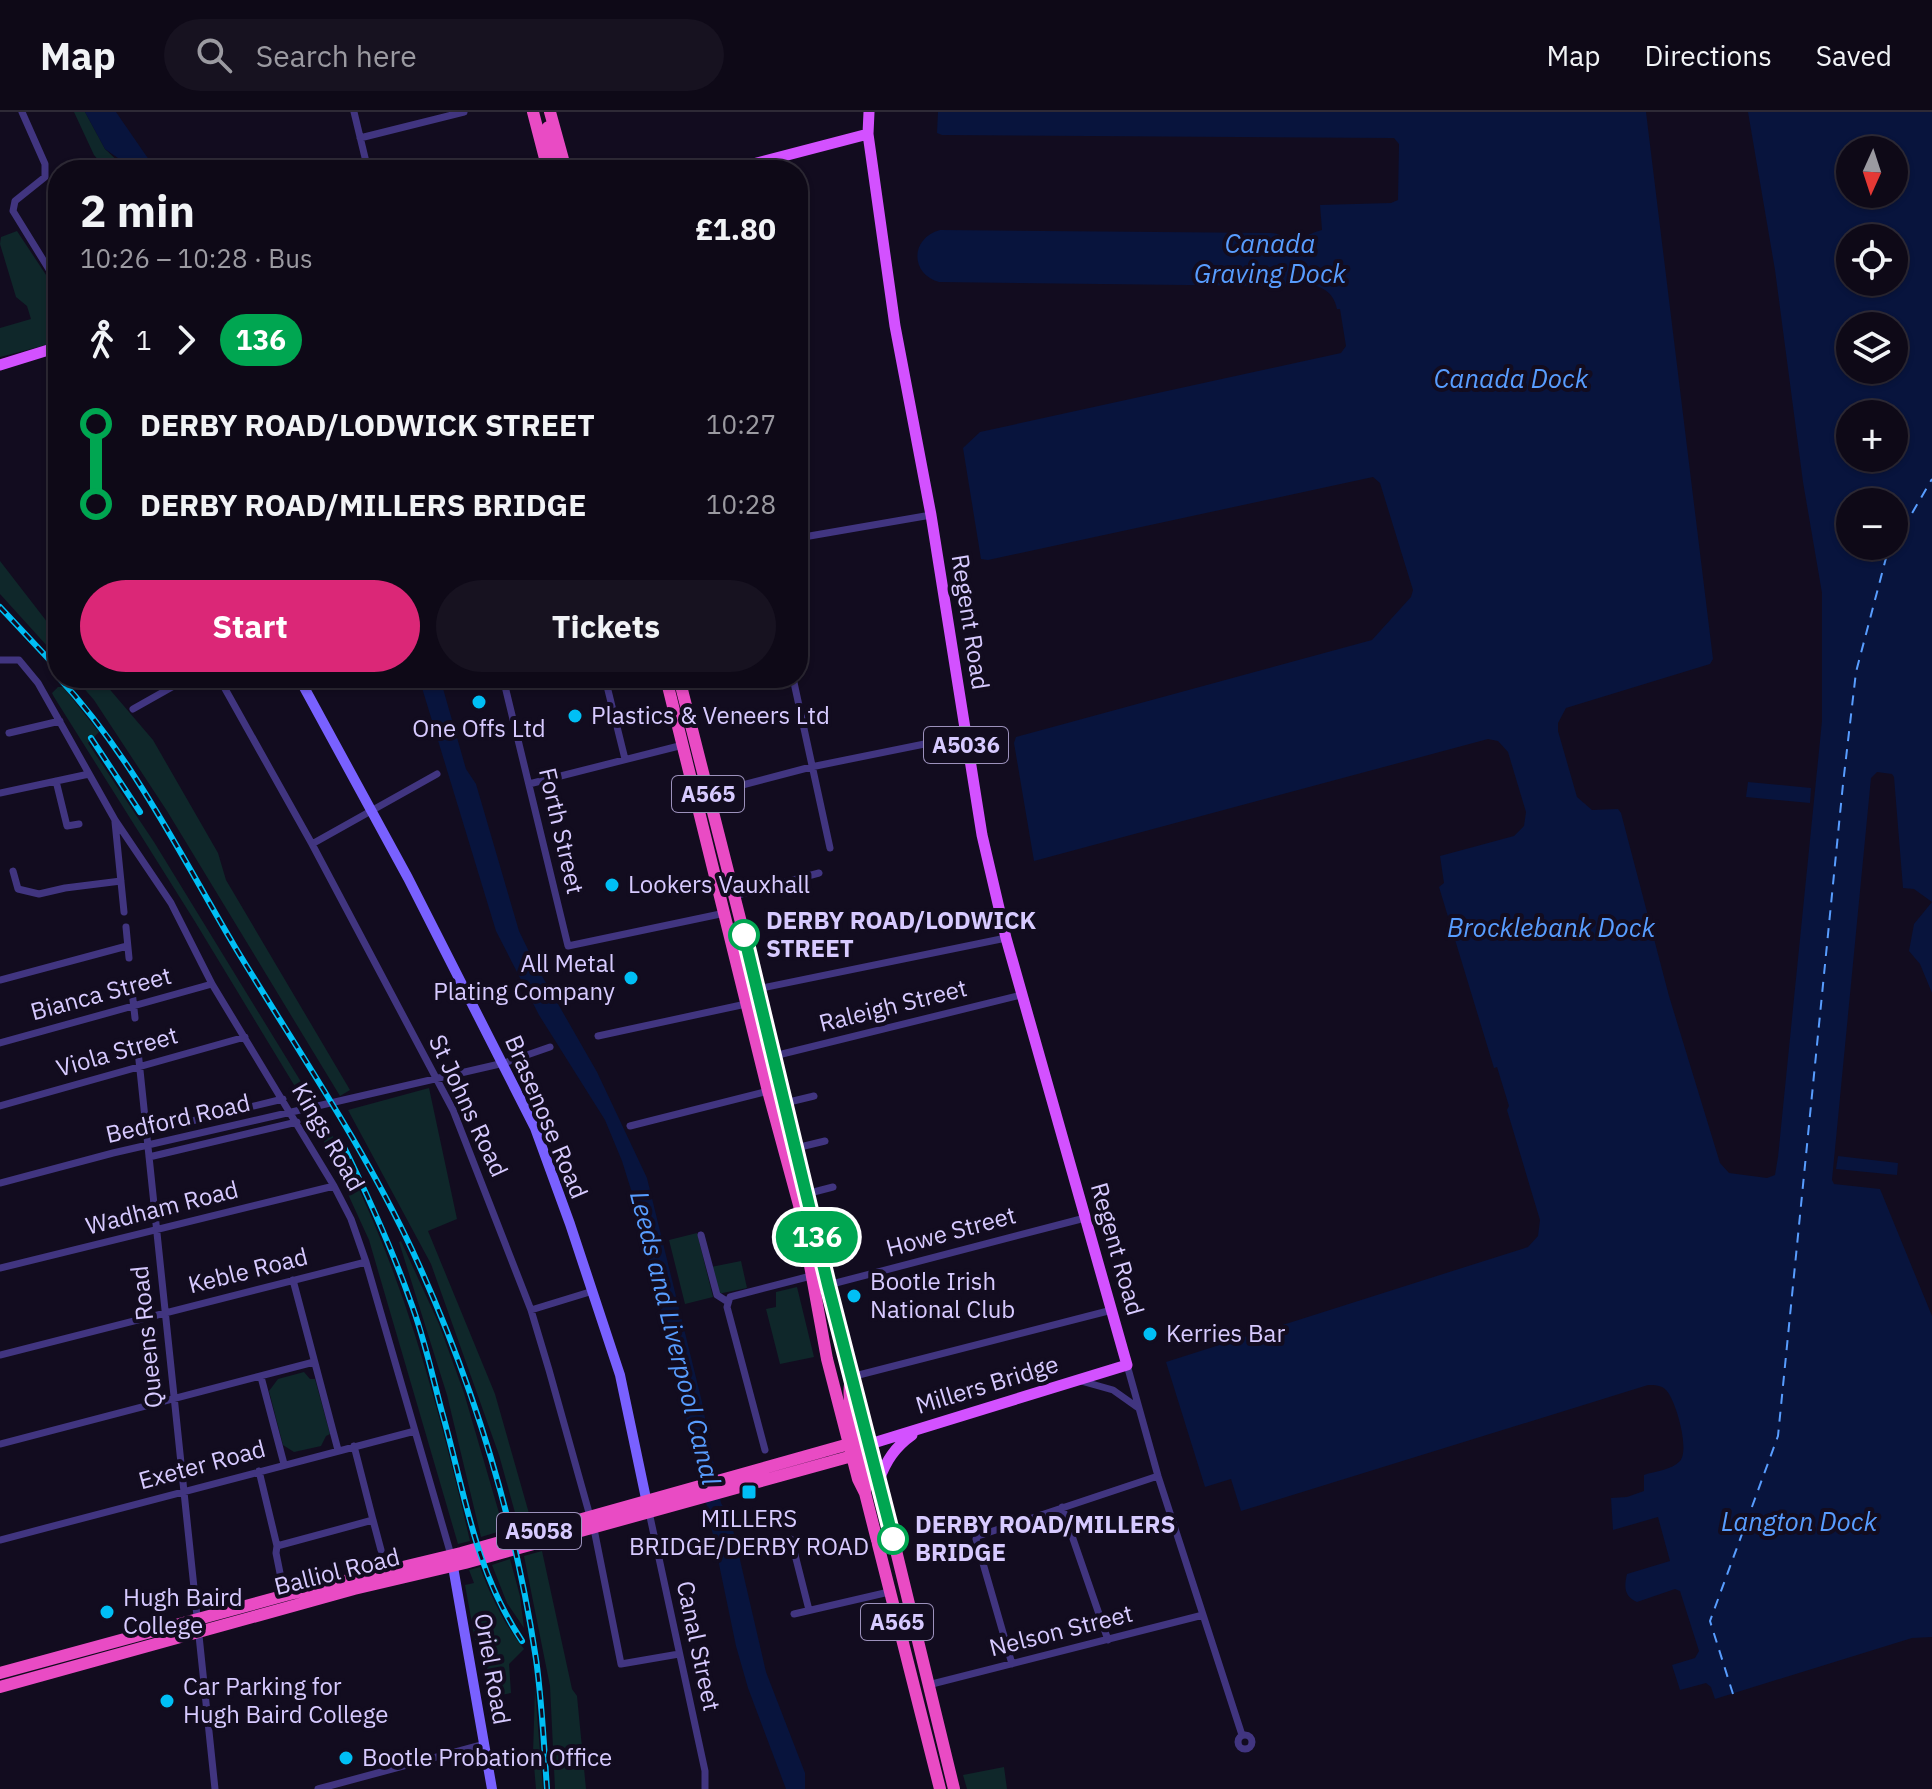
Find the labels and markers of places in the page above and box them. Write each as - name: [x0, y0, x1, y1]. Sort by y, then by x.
- marker: One Offs Ltd: [470, 693, 488, 711]
- place label: Plastics & Veneers Ltd: [591, 699, 830, 731]
- marker: Plastics & Veneers Ltd: [566, 707, 584, 725]
- place label: One Offs Ltd: [412, 712, 546, 744]
- place label: Lookers Vauxhall: [628, 868, 810, 900]
- marker: Lookers Vauxhall: [603, 876, 621, 894]
- place label: DERBY ROAD/LODWICK STREET: [766, 904, 1037, 964]
- marker: DERBY ROAD/LODWICK STREET: [729, 920, 759, 950]
- place label: All Metal Plating Company: [433, 947, 615, 1007]
- marker: All Metal Plating Company: [622, 969, 640, 987]
- place label: Bootle Irish National Club: [870, 1265, 1015, 1325]
- marker: Bootle Irish National Club: [845, 1287, 863, 1305]
- place label: Kerries Bar: [1166, 1317, 1285, 1349]
- marker: Kerries Bar: [1141, 1325, 1159, 1343]
- marker: MILLERS BRIDGE/DERBY ROAD: [740, 1483, 758, 1501]
- place label: MILLERS BRIDGE/DERBY ROAD: [629, 1502, 869, 1562]
- place label: DERBY ROAD/MILLERS BRIDGE: [915, 1508, 1175, 1568]
- marker: DERBY ROAD/MILLERS BRIDGE: [878, 1524, 908, 1554]
- place label: Hugh Baird College: [123, 1581, 243, 1641]
- marker: Hugh Baird College: [98, 1603, 116, 1621]
- place label: Car Parking for Hugh Baird College: [183, 1670, 388, 1730]
- marker: Car Parking for Hugh Baird College: [158, 1692, 176, 1710]
- place label: Bootle Probation Office: [362, 1741, 612, 1773]
- marker: Bootle Probation Office: [337, 1749, 355, 1767]

